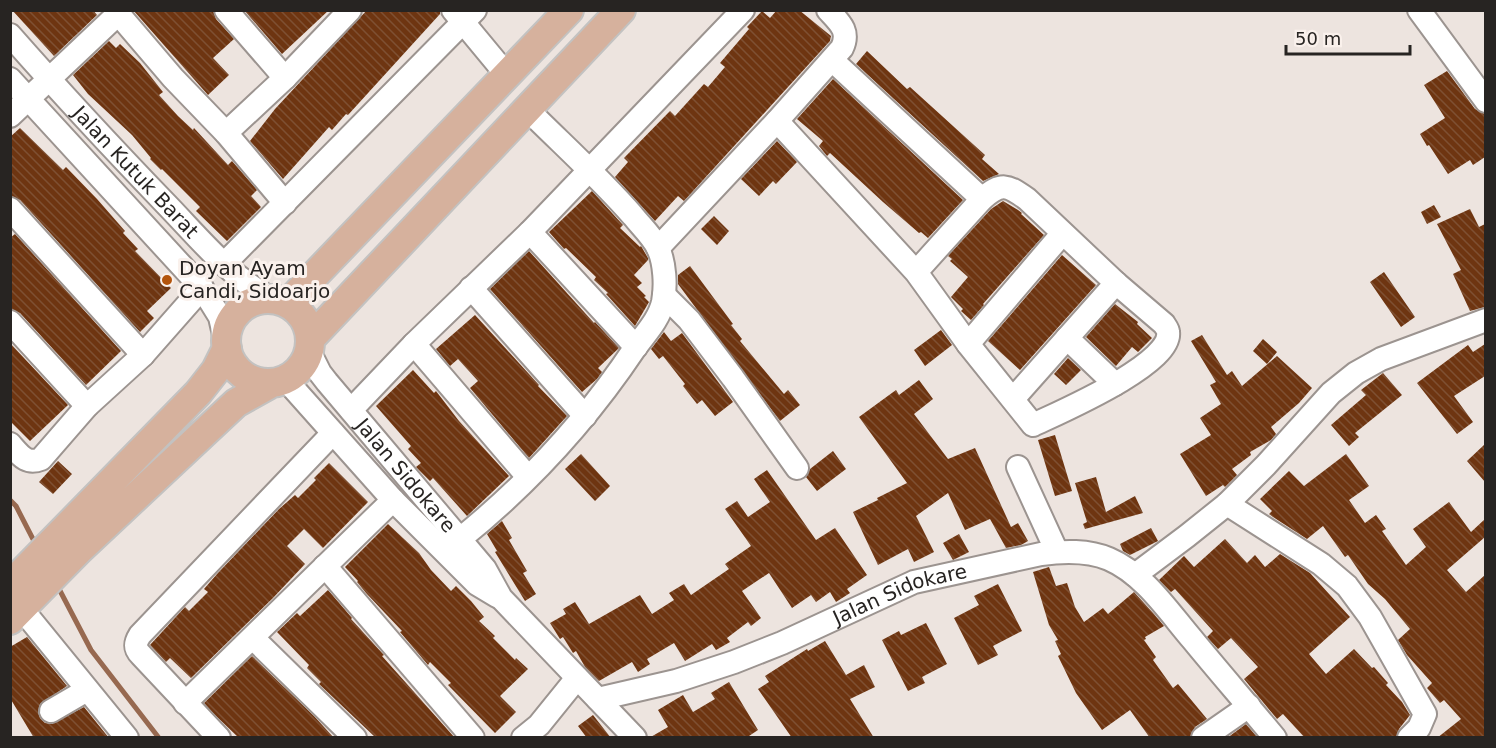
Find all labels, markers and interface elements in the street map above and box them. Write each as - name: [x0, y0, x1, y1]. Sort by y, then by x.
- scale bar: [1286, 18, 1410, 56]
- text: 50 m: [1295, 28, 1341, 49]
- street label: Jalan Kutuk Barat: [66, 100, 204, 243]
- place label: Doyan Ayam Candi, Sidoarjo: [179, 256, 330, 303]
- marker: Doyan Ayam Candi, Sidoarjo: [160, 273, 174, 287]
- street label: Jalan Sidokare: [350, 412, 461, 537]
- street label: Jalan Sidokare: [827, 559, 969, 631]

